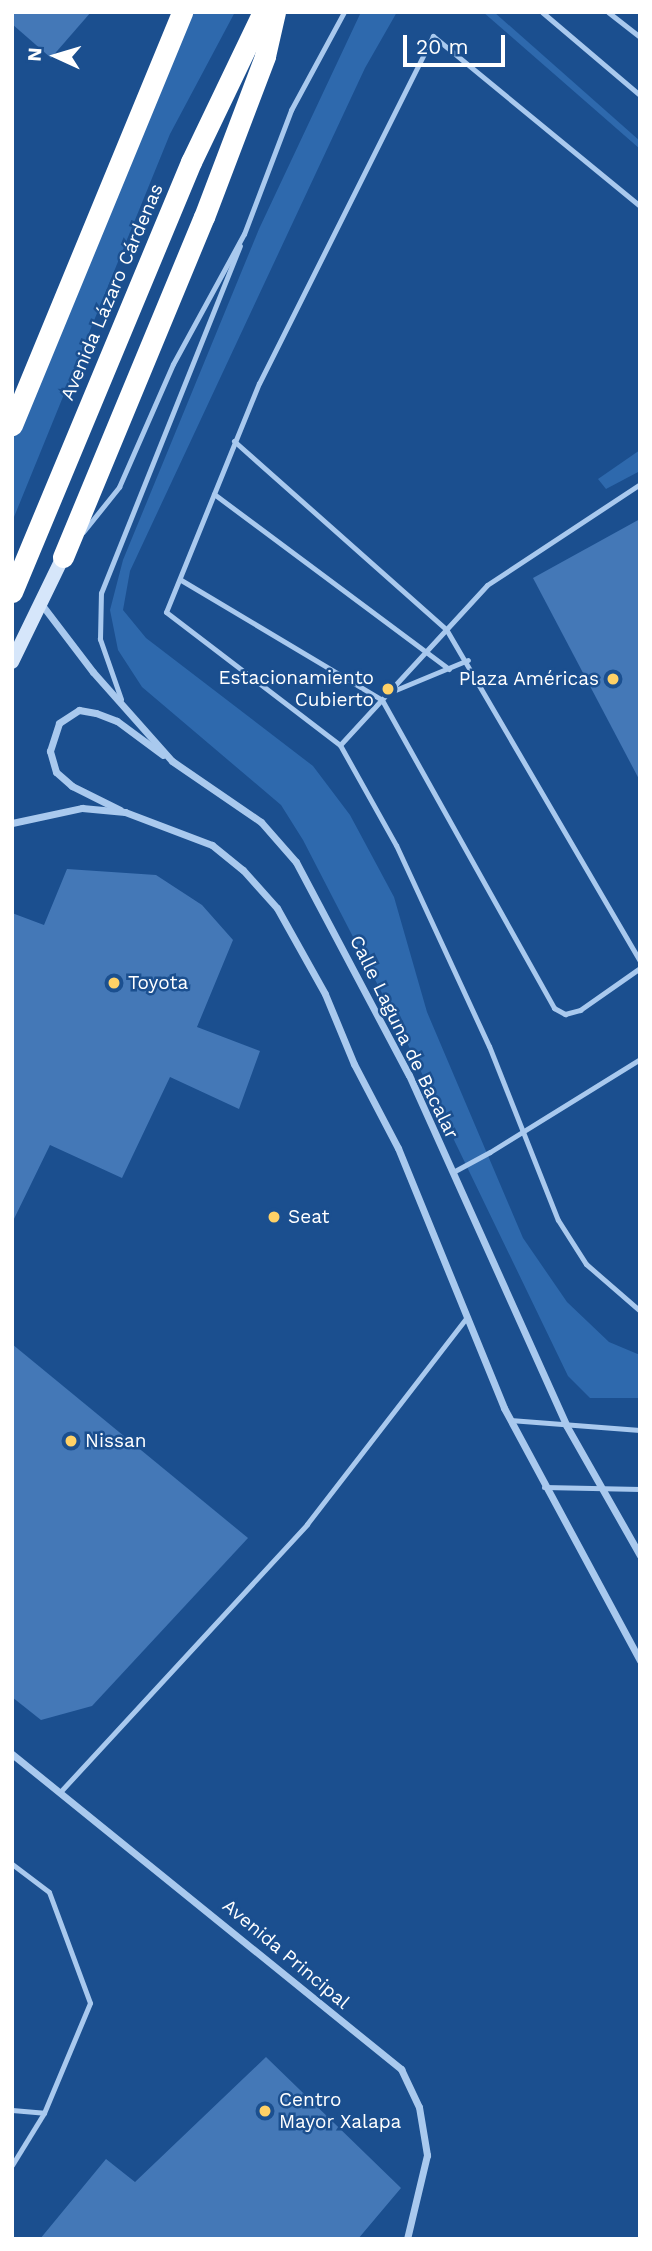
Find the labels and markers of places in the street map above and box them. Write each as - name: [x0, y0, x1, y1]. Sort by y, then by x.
- place label: Estacionamiento Cubierto: [218, 667, 374, 711]
- place label: Plaza Américas: [458, 668, 599, 690]
- marker: Plaza Américas: [605, 671, 621, 687]
- marker: Estacionamiento Cubierto: [380, 681, 396, 697]
- place label: Toyota: [128, 972, 188, 994]
- marker: Toyota: [106, 975, 122, 991]
- place label: Seat: [288, 1206, 329, 1228]
- marker: Seat: [266, 1209, 282, 1225]
- place label: Nissan: [85, 1430, 147, 1452]
- marker: Nissan: [63, 1433, 79, 1449]
- place label: Centro Mayor Xalapa: [279, 2089, 402, 2133]
- marker: Centro Mayor Xalapa: [257, 2103, 273, 2119]

